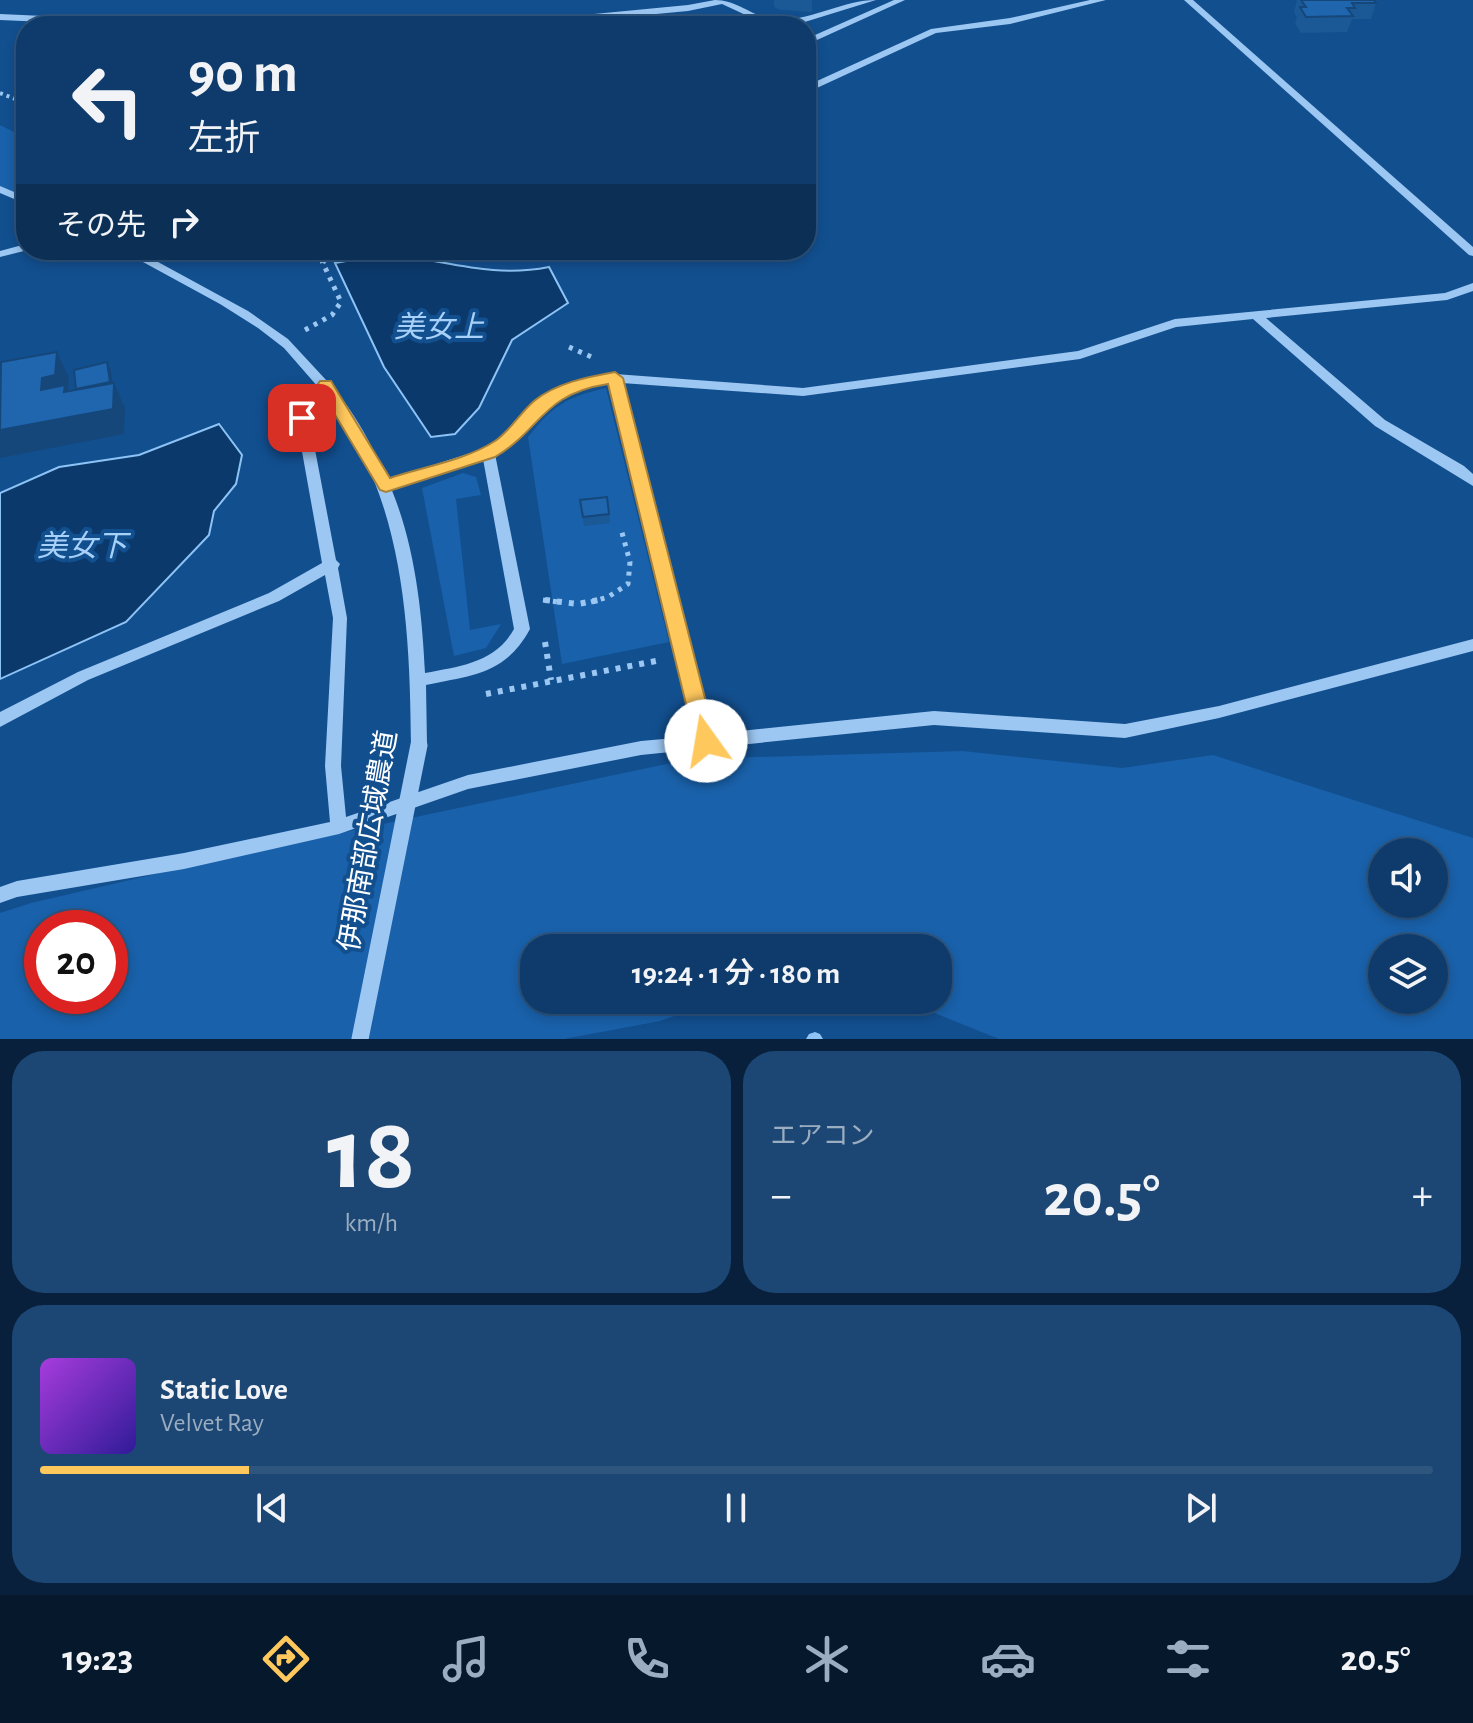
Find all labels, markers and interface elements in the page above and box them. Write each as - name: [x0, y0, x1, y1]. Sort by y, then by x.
- text: 90 m: [188, 46, 298, 102]
- icon: left: [56, 48, 160, 152]
- text: 左折: [188, 121, 260, 157]
- icon: right: [162, 200, 206, 244]
- text: その先: [56, 211, 146, 241]
- water label: 美女上: [394, 311, 485, 343]
- pin: [268, 384, 336, 452]
- icon: arrive: [280, 396, 324, 440]
- water label: 美女下: [37, 530, 132, 562]
- position arrow: [664, 699, 748, 783]
- street label: 伊那南部広域農道: [334, 728, 402, 954]
- map controls: [1368, 838, 1448, 1014]
- button: sound: [1368, 838, 1448, 918]
- speed limit sign: 20: [24, 910, 128, 1014]
- button: layers: [1368, 934, 1448, 1014]
- text: 19:24 · 1 分 · 180 m: [632, 959, 840, 989]
- text: 18: [327, 1104, 416, 1208]
- text: エアコン: [771, 1123, 875, 1149]
- text: 20.5°: [1043, 1167, 1160, 1227]
- text: −: [771, 1174, 792, 1218]
- text: +: [1412, 1174, 1433, 1218]
- text: km/h: [344, 1210, 398, 1236]
- text: Static Love: [160, 1375, 288, 1405]
- text: Velvet Ray: [160, 1410, 264, 1436]
- icon: previous: [250, 1486, 294, 1530]
- icon: pause: [714, 1486, 758, 1530]
- icon: next: [1179, 1486, 1223, 1530]
- icon: directions: [258, 1631, 314, 1687]
- icon: music: [438, 1631, 494, 1687]
- icon: phone: [619, 1631, 675, 1687]
- icon: climate: [799, 1631, 855, 1687]
- icon: car: [980, 1631, 1036, 1687]
- icon: filters: [1160, 1631, 1216, 1687]
- text: 19:23: [62, 1641, 133, 1677]
- text: 20.5°: [1341, 1641, 1411, 1677]

